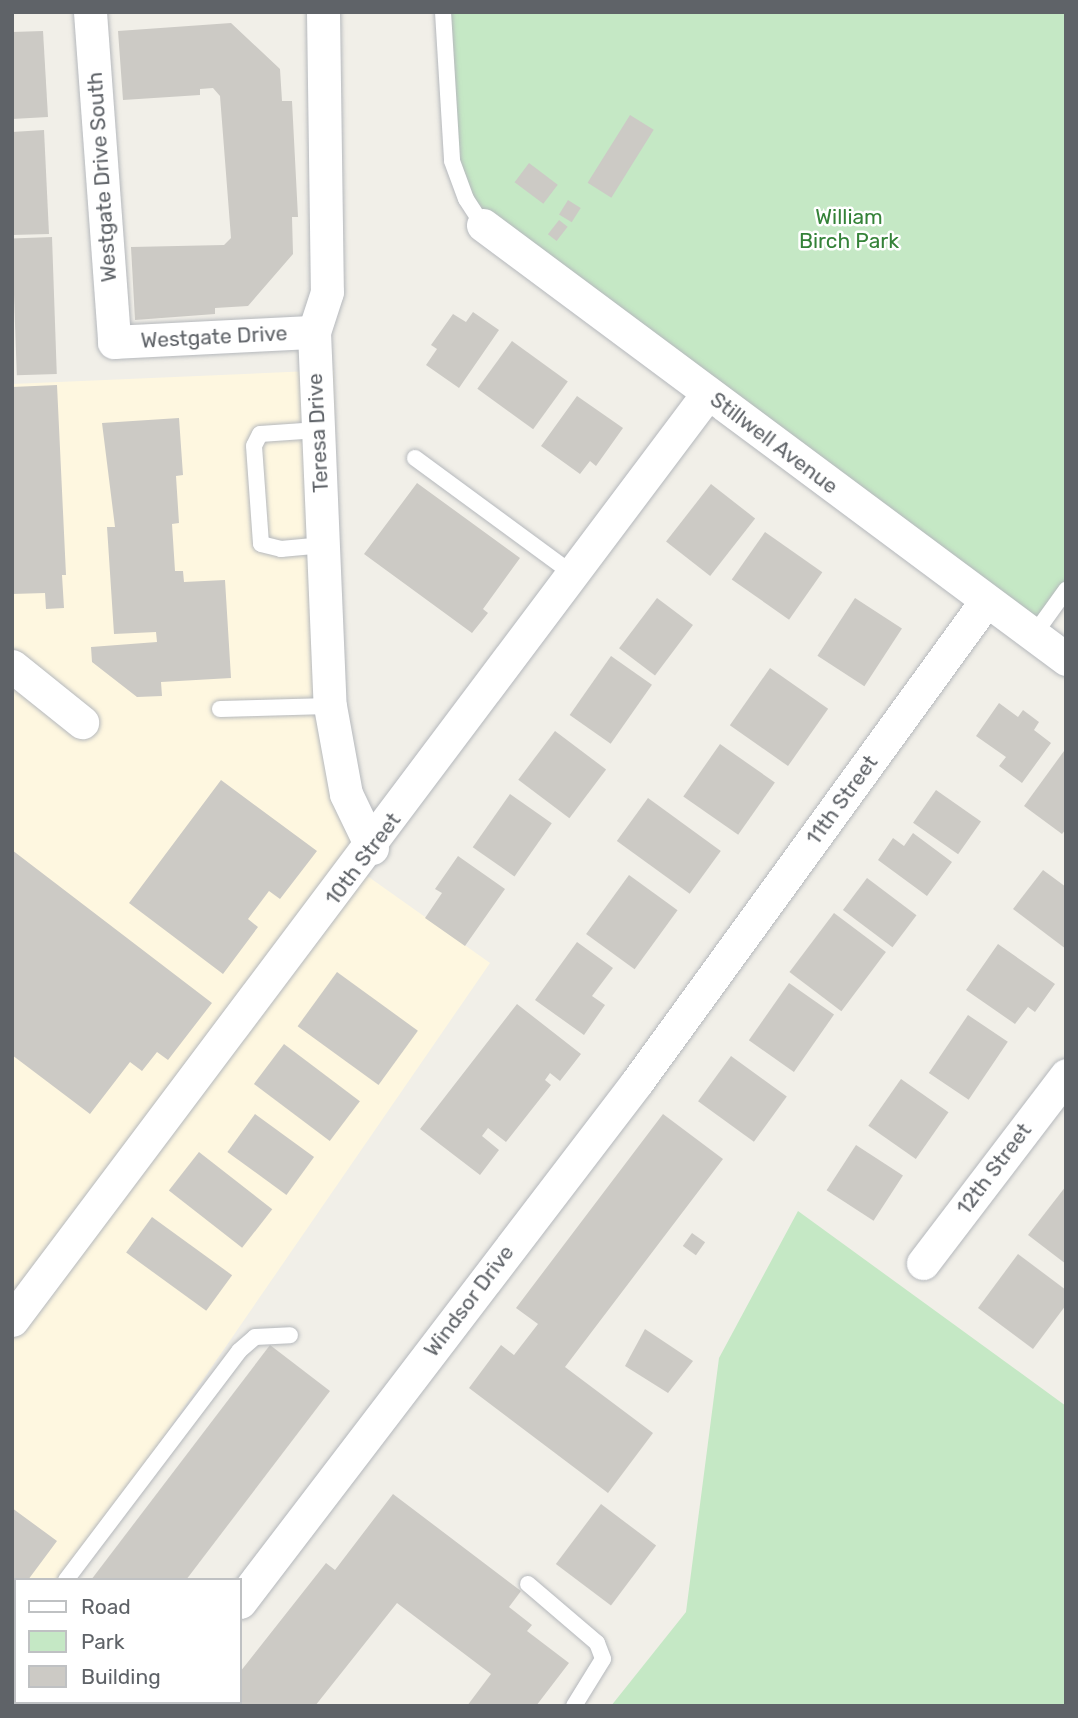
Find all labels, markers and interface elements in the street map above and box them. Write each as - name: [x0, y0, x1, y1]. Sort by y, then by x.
- street label: Westgate Drive South: [82, 71, 122, 283]
- park label: William Birch Park: [799, 204, 899, 254]
- street label: Westgate Drive: [140, 321, 288, 353]
- street label: Teresa Drive: [302, 373, 334, 493]
- street label: Stillwell Avenue: [705, 387, 843, 499]
- street label: 11th Street: [801, 750, 883, 850]
- street label: 10th Street: [320, 808, 406, 910]
- street label: 12th Street: [951, 1118, 1037, 1220]
- street label: Windsor Drive: [419, 1240, 519, 1362]
- legend: [14, 1578, 242, 1704]
- text: Road: [81, 1594, 131, 1619]
- text: Park: [81, 1629, 125, 1654]
- text: Building: [81, 1664, 161, 1689]

